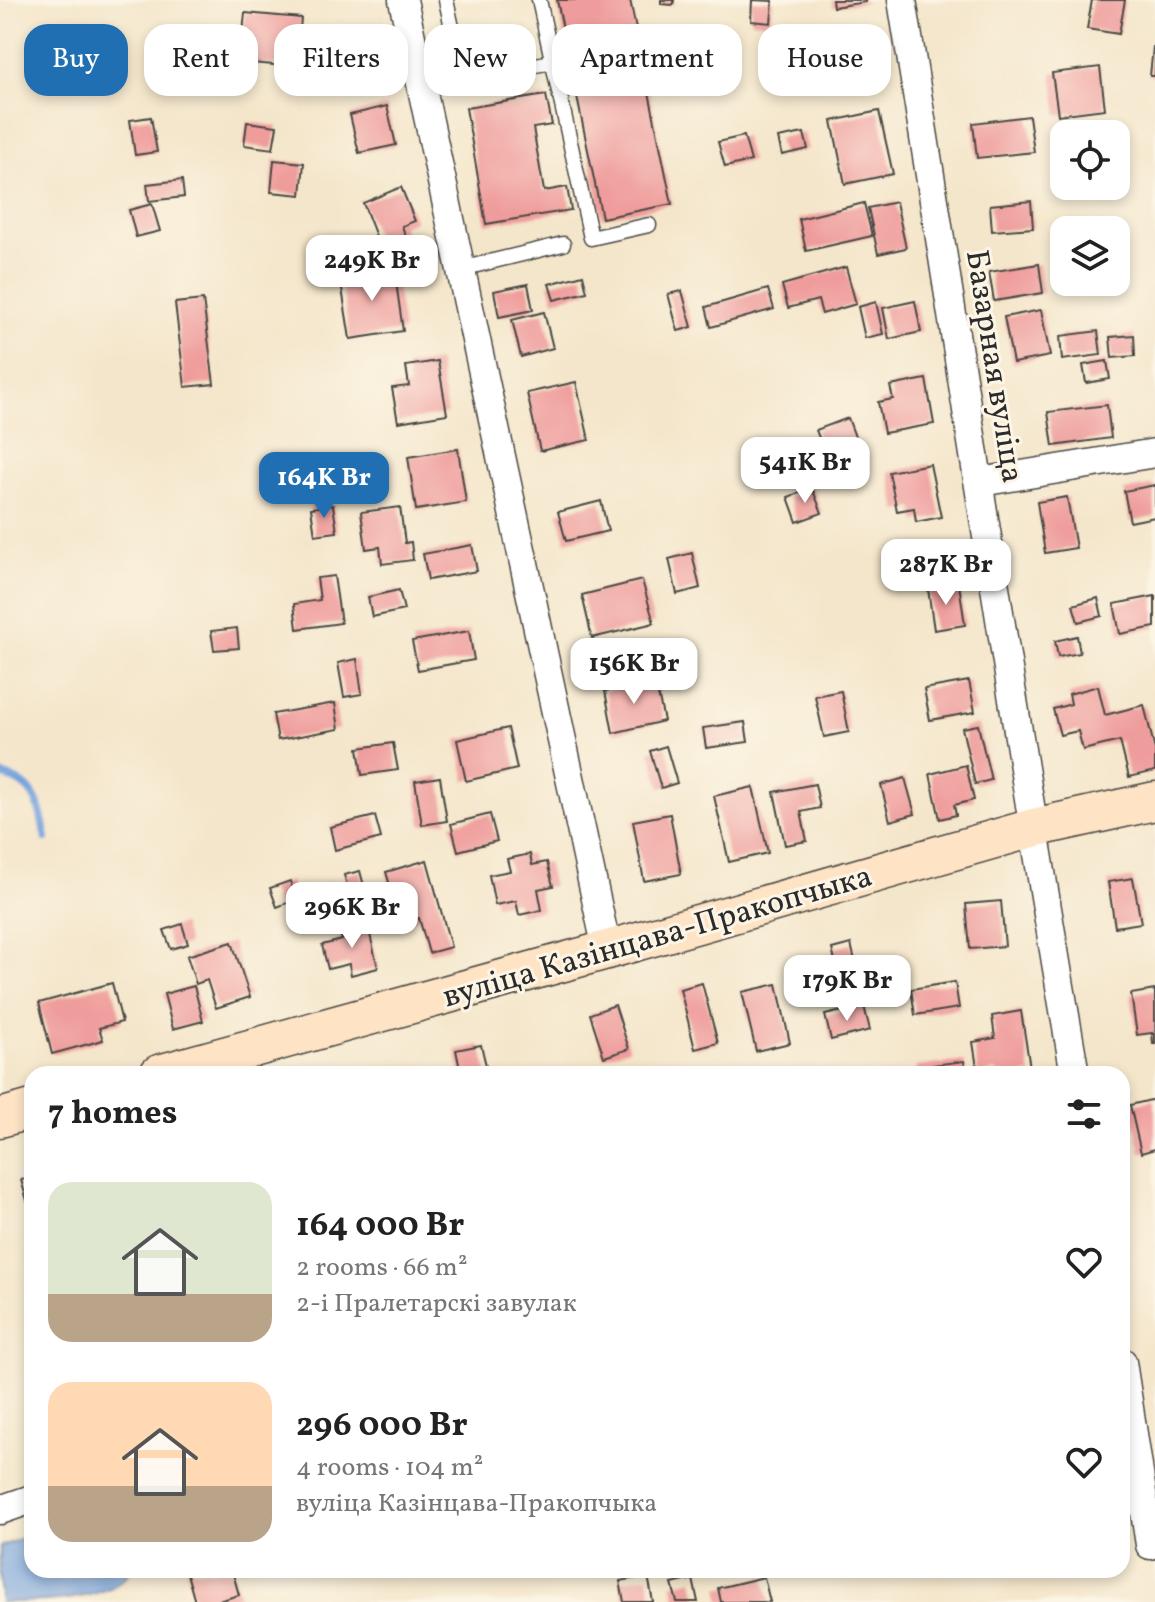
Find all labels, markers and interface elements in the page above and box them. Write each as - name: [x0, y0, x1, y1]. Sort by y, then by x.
- chip: Buy: [24, 24, 128, 96]
- chip: Rent: [144, 24, 258, 96]
- chip: Filters: [274, 24, 408, 96]
- chip: New: [424, 24, 536, 96]
- chip: Apartment: [552, 24, 742, 96]
- chip: House: [758, 24, 891, 96]
- map controls: [1050, 120, 1130, 296]
- button: locate: [1050, 120, 1130, 200]
- button: layers: [1050, 216, 1130, 296]
- pin: 249K Br: [298, 235, 446, 303]
- text: 249K Br: [324, 243, 420, 279]
- street label: Базарная вуліца: [953, 247, 1033, 486]
- pin: 541K Br: [731, 437, 879, 505]
- text: 541K Br: [759, 445, 851, 481]
- pin: 164K Br: [250, 452, 398, 520]
- text: 164K Br: [277, 460, 371, 496]
- pin: 287K Br: [872, 539, 1020, 607]
- text: 287K Br: [899, 547, 993, 583]
- pin: 156K Br: [560, 638, 708, 706]
- text: 156K Br: [588, 646, 680, 682]
- street label: вуліца Казінцава-Пракопчыка: [438, 855, 878, 1020]
- pin: 296K Br: [278, 882, 426, 950]
- text: 296K Br: [304, 890, 400, 926]
- pin: 179K Br: [773, 955, 921, 1023]
- text: 179K Br: [802, 963, 892, 999]
- text: 7 homes: [48, 1091, 177, 1138]
- icon: filters: [1062, 1092, 1106, 1136]
- text: 164 000 Br: [296, 1203, 464, 1250]
- icon: home: [112, 1214, 208, 1310]
- icon: heart: [1062, 1240, 1106, 1284]
- text: 2 rooms · 66 m²: [296, 1250, 468, 1286]
- text: 2-і Пралетарскі завулак: [296, 1286, 577, 1322]
- text: 296 000 Br: [296, 1403, 468, 1450]
- icon: home: [112, 1414, 208, 1510]
- icon: heart: [1062, 1440, 1106, 1484]
- text: 4 rooms · 104 m²: [296, 1450, 483, 1486]
- text: вуліца Казінцава-Пракопчыка: [296, 1486, 657, 1522]

